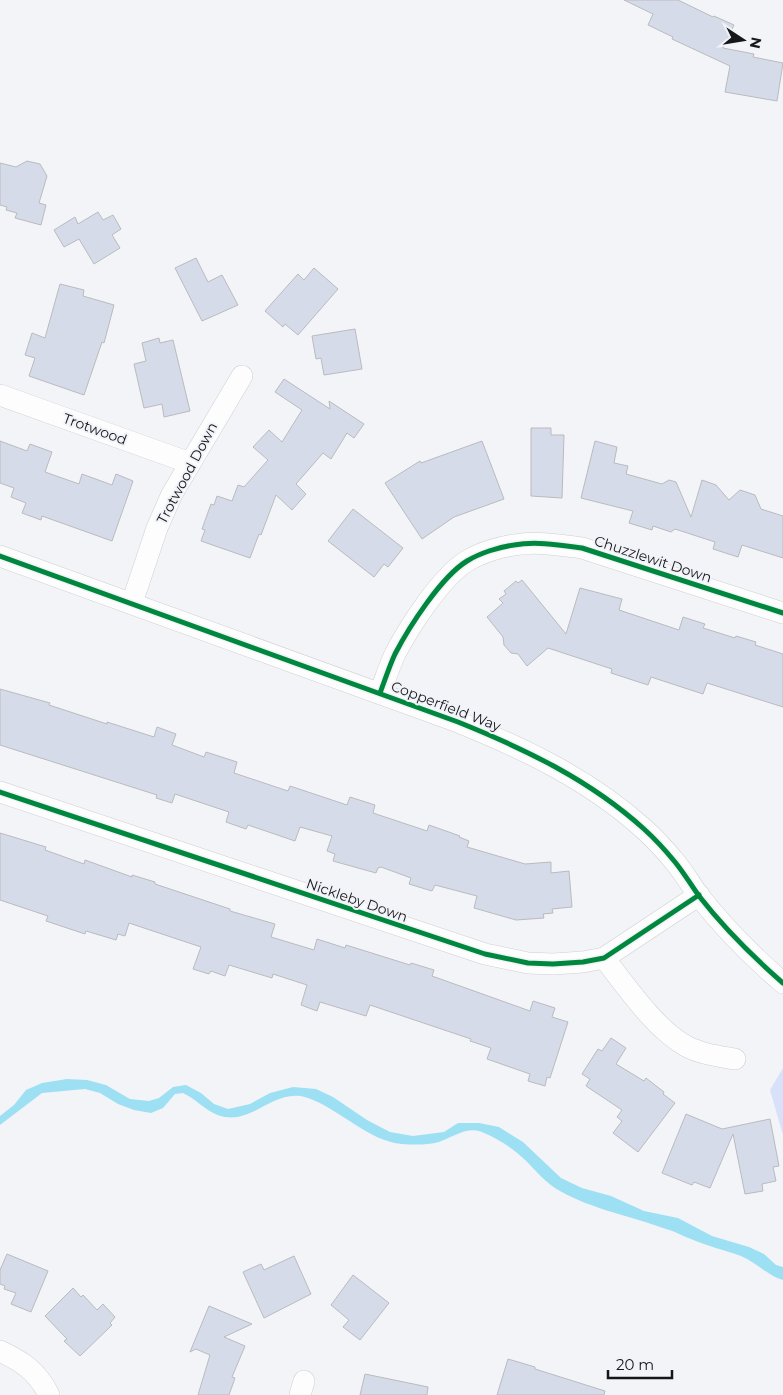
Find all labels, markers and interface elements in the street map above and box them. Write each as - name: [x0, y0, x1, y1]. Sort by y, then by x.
- north arrow: [718, 15, 768, 65]
- text: N: [746, 35, 766, 50]
- street label: Trotwood: [61, 409, 129, 449]
- street label: Trotwood Down: [153, 419, 221, 527]
- street label: Chuzzlewit Down: [592, 532, 714, 586]
- street label: Copperfield Way: [389, 677, 504, 735]
- street label: Nickleby Down: [304, 874, 410, 926]
- scale bar: [608, 1348, 672, 1380]
- text: 20 m: [616, 1355, 654, 1374]

